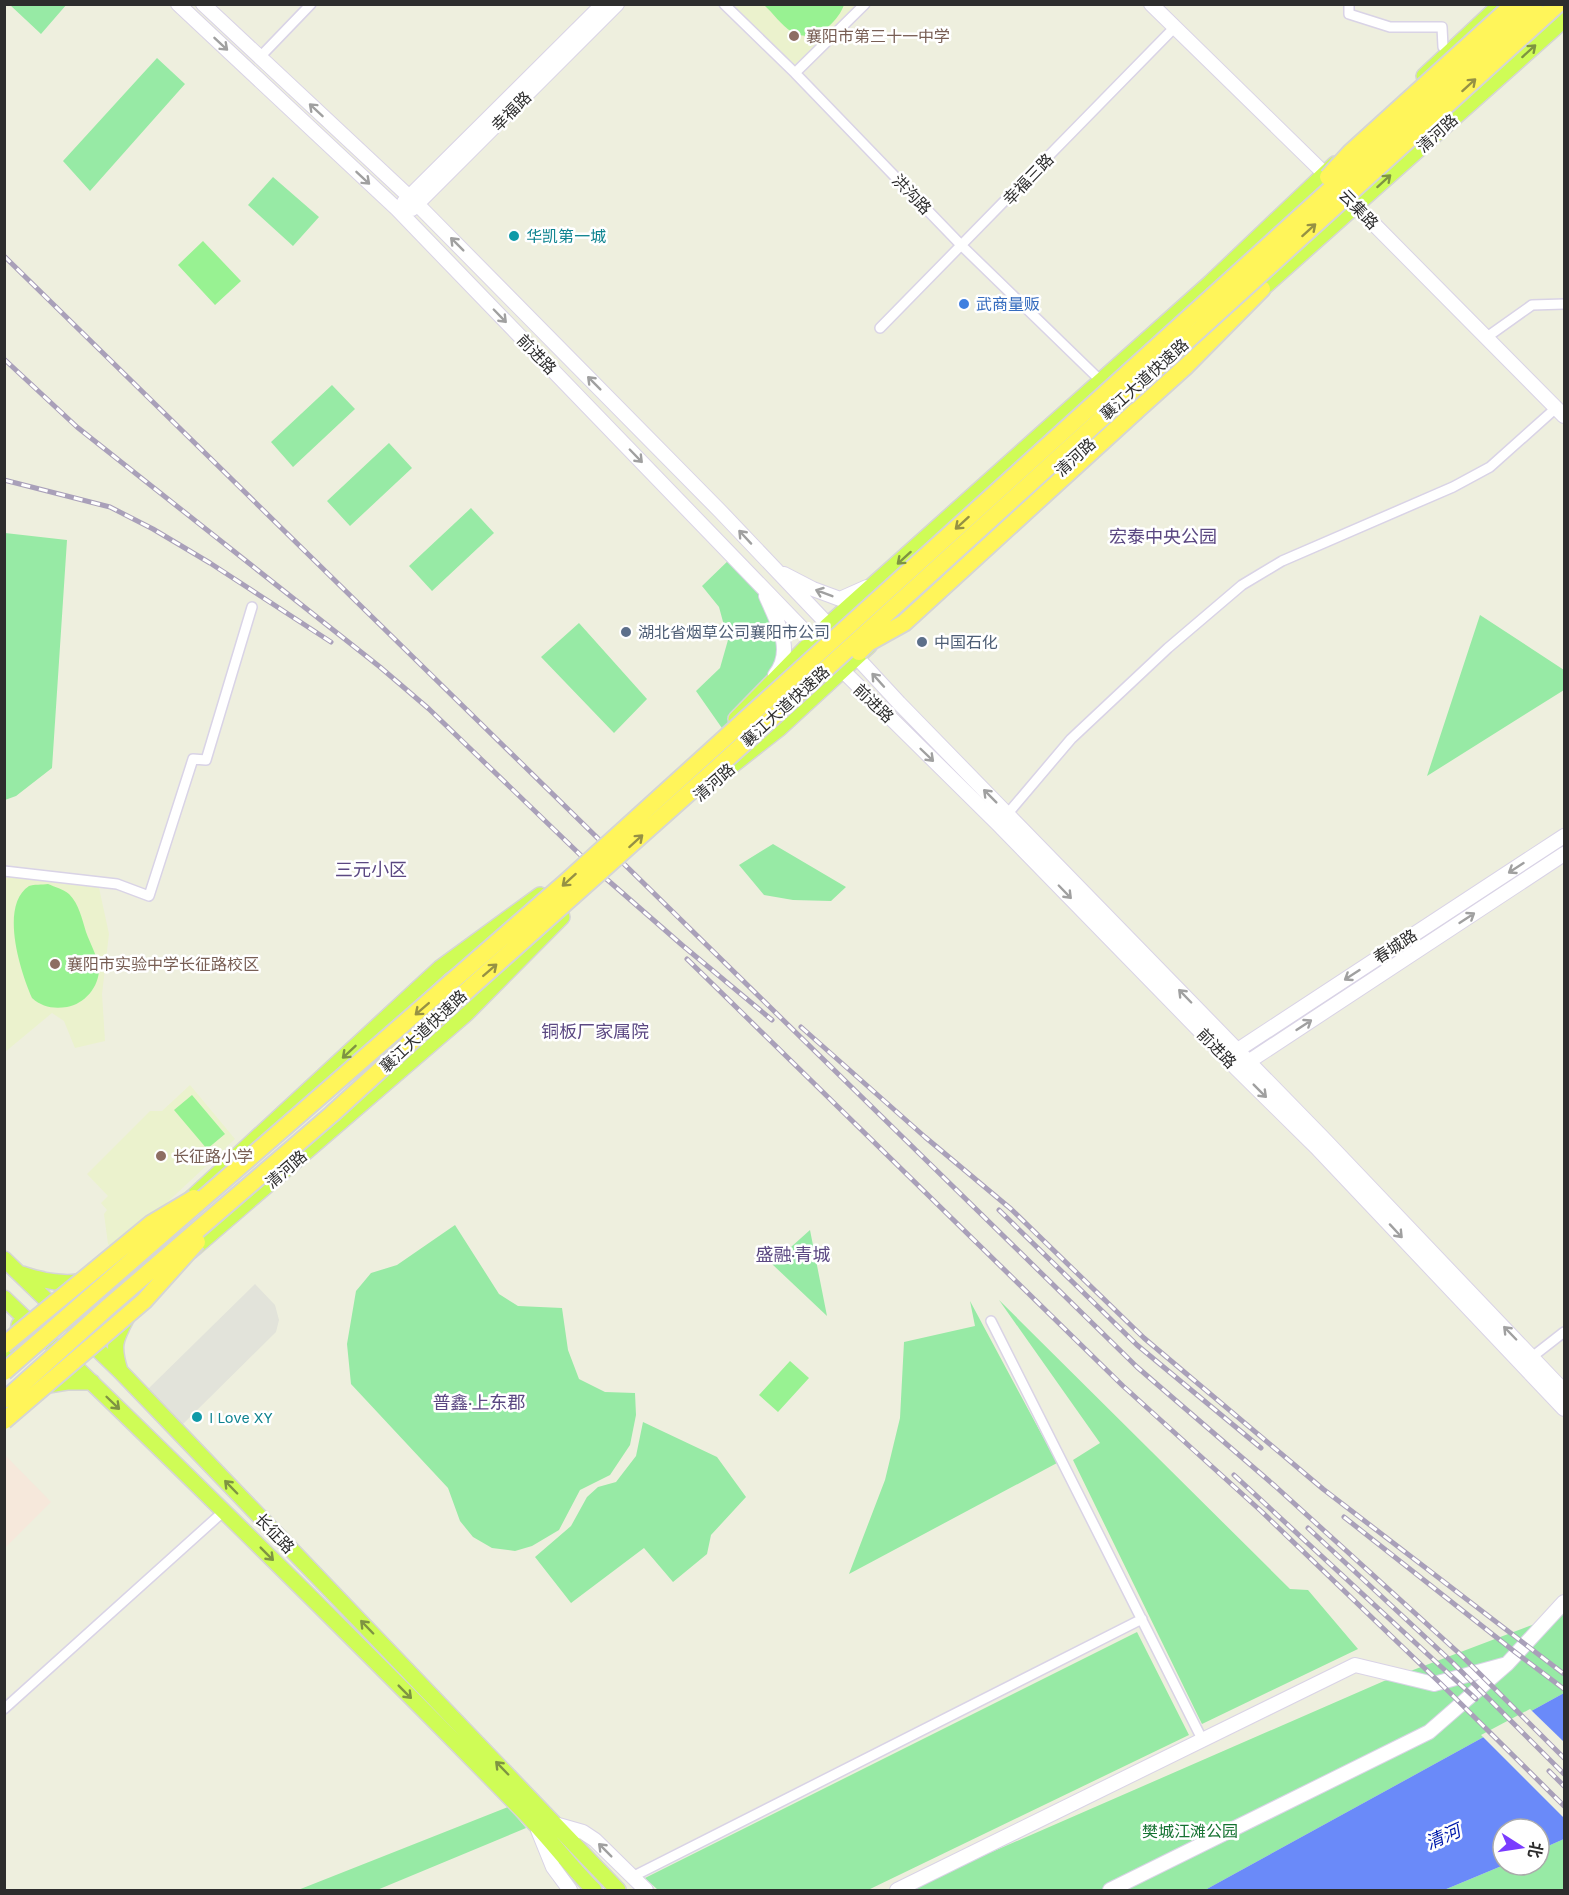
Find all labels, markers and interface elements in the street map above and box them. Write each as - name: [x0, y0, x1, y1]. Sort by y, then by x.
- place label: 襄阳市第三十一中学: [806, 27, 950, 46]
- marker: 襄阳市第三十一中学: [787, 29, 801, 43]
- one-way arrow: [213, 37, 228, 52]
- one-way arrow: [1522, 44, 1537, 58]
- one-way arrow: [1461, 78, 1476, 92]
- street label: 幸福路: [488, 88, 535, 135]
- one-way arrow: [308, 103, 323, 117]
- street label: 清河路: [1413, 110, 1462, 156]
- street label: 幸福三路: [999, 150, 1057, 209]
- street label: 洪沟路: [888, 170, 935, 218]
- one-way arrow: [355, 171, 370, 185]
- one-way arrow: [1376, 174, 1391, 188]
- street label: 云集路: [1335, 185, 1382, 233]
- one-way arrow: [1301, 223, 1316, 237]
- place label: 华凯第一城: [526, 227, 606, 246]
- marker: 华凯第一城: [507, 229, 521, 243]
- one-way arrow: [450, 237, 464, 252]
- place label: 武商量贩: [976, 295, 1040, 314]
- marker: 武商量贩: [957, 297, 971, 311]
- one-way arrow: [493, 309, 507, 324]
- street label: 前进路: [513, 330, 560, 378]
- street label: 襄江大道快速路: [1096, 335, 1192, 424]
- one-way arrow: [587, 376, 602, 391]
- street label: 清河路: [1051, 434, 1100, 480]
- one-way arrow: [628, 449, 643, 464]
- one-way arrow: [955, 516, 970, 530]
- district label: 宏泰中央公园: [1109, 526, 1217, 548]
- one-way arrow: [738, 530, 752, 545]
- one-way arrow: [896, 551, 911, 565]
- one-way arrow: [815, 587, 834, 598]
- place label: 湖北省烟草公司襄阳市公司: [638, 623, 830, 642]
- marker: 湖北省烟草公司襄阳市公司: [619, 625, 633, 639]
- place label: 中国石化: [934, 633, 998, 652]
- marker: 中国石化: [915, 635, 929, 649]
- street label: 襄江大道快速路: [737, 662, 833, 751]
- one-way arrow: [871, 673, 885, 688]
- street label: 前进路: [850, 680, 898, 727]
- one-way arrow: [919, 747, 934, 762]
- street label: 清河路: [690, 759, 739, 805]
- one-way arrow: [983, 789, 998, 804]
- one-way arrow: [628, 834, 643, 848]
- district label: 三元小区: [335, 859, 407, 881]
- one-way arrow: [1508, 862, 1524, 874]
- one-way arrow: [561, 873, 576, 887]
- one-way arrow: [1058, 885, 1072, 900]
- one-way arrow: [1458, 912, 1475, 924]
- street label: 春城路: [1370, 925, 1421, 967]
- place label: 襄阳市实验中学长征路校区: [67, 955, 259, 974]
- marker: 襄阳市实验中学长征路校区: [48, 957, 62, 971]
- one-way arrow: [482, 963, 497, 977]
- one-way arrow: [1344, 968, 1361, 981]
- street label: 襄江大道快速路: [376, 986, 471, 1077]
- one-way arrow: [1178, 989, 1192, 1004]
- one-way arrow: [414, 1002, 430, 1015]
- one-way arrow: [1295, 1019, 1312, 1031]
- district label: 铜板厂家属院: [541, 1021, 649, 1043]
- street label: 前进路: [1193, 1024, 1240, 1072]
- one-way arrow: [342, 1045, 357, 1059]
- one-way arrow: [1253, 1084, 1268, 1099]
- street label: 清河路: [262, 1146, 311, 1192]
- place label: 长征路小学: [173, 1147, 253, 1166]
- marker: 长征路小学: [154, 1149, 168, 1163]
- one-way arrow: [1389, 1224, 1404, 1239]
- district label: 盛融·青城: [755, 1244, 831, 1266]
- one-way arrow: [1503, 1326, 1517, 1341]
- district label: 普鑫·上东郡: [432, 1392, 526, 1414]
- one-way arrow: [106, 1395, 121, 1410]
- place label: I Love XY: [209, 1408, 273, 1427]
- marker: I Love XY: [190, 1410, 204, 1424]
- one-way arrow: [224, 1479, 239, 1494]
- street label: 长征路: [251, 1509, 298, 1557]
- one-way arrow: [260, 1547, 275, 1561]
- one-way arrow: [359, 1620, 374, 1635]
- one-way arrow: [397, 1685, 412, 1700]
- one-way arrow: [495, 1760, 509, 1775]
- north arrow: [1491, 1817, 1551, 1877]
- water label: 清河: [1422, 1818, 1467, 1854]
- park label: 樊城江滩公园: [1142, 1822, 1238, 1841]
- text: 北: [1524, 1840, 1546, 1860]
- one-way arrow: [598, 1843, 613, 1857]

